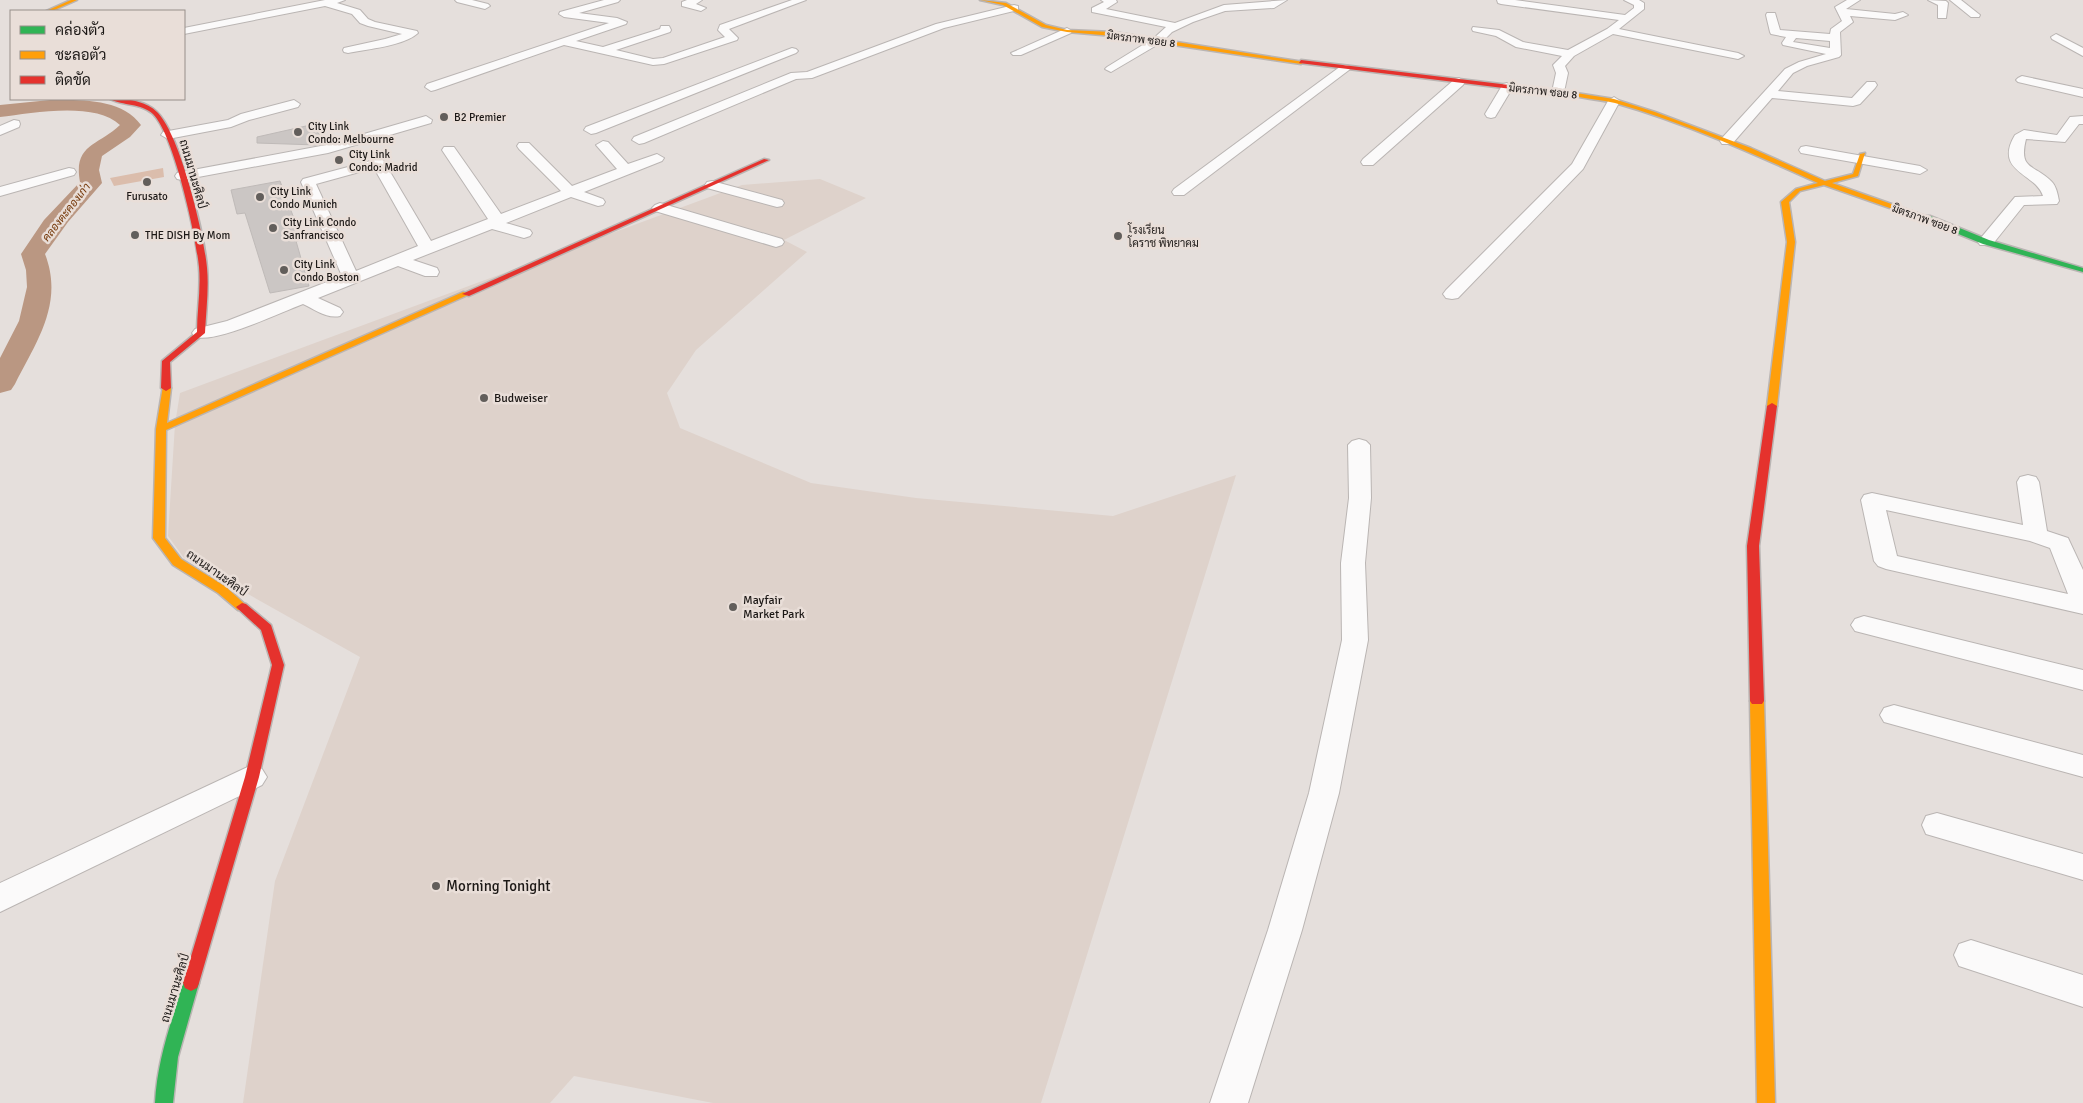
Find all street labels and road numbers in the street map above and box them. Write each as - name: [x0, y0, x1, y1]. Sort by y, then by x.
- street label: มิตรภาพ ซอย 8: [1106, 29, 1176, 50]
- street label: มิตรภาพ ซอย 8: [1508, 81, 1578, 102]
- street label: ถนนมานะศิลป์: [175, 138, 210, 211]
- street label: มิตรภาพ ซอย 8: [1890, 202, 1960, 237]
- street label: ถนนมานะศิลป์: [183, 547, 250, 600]
- street label: ถนนมานะศิลป์: [158, 952, 193, 1025]

